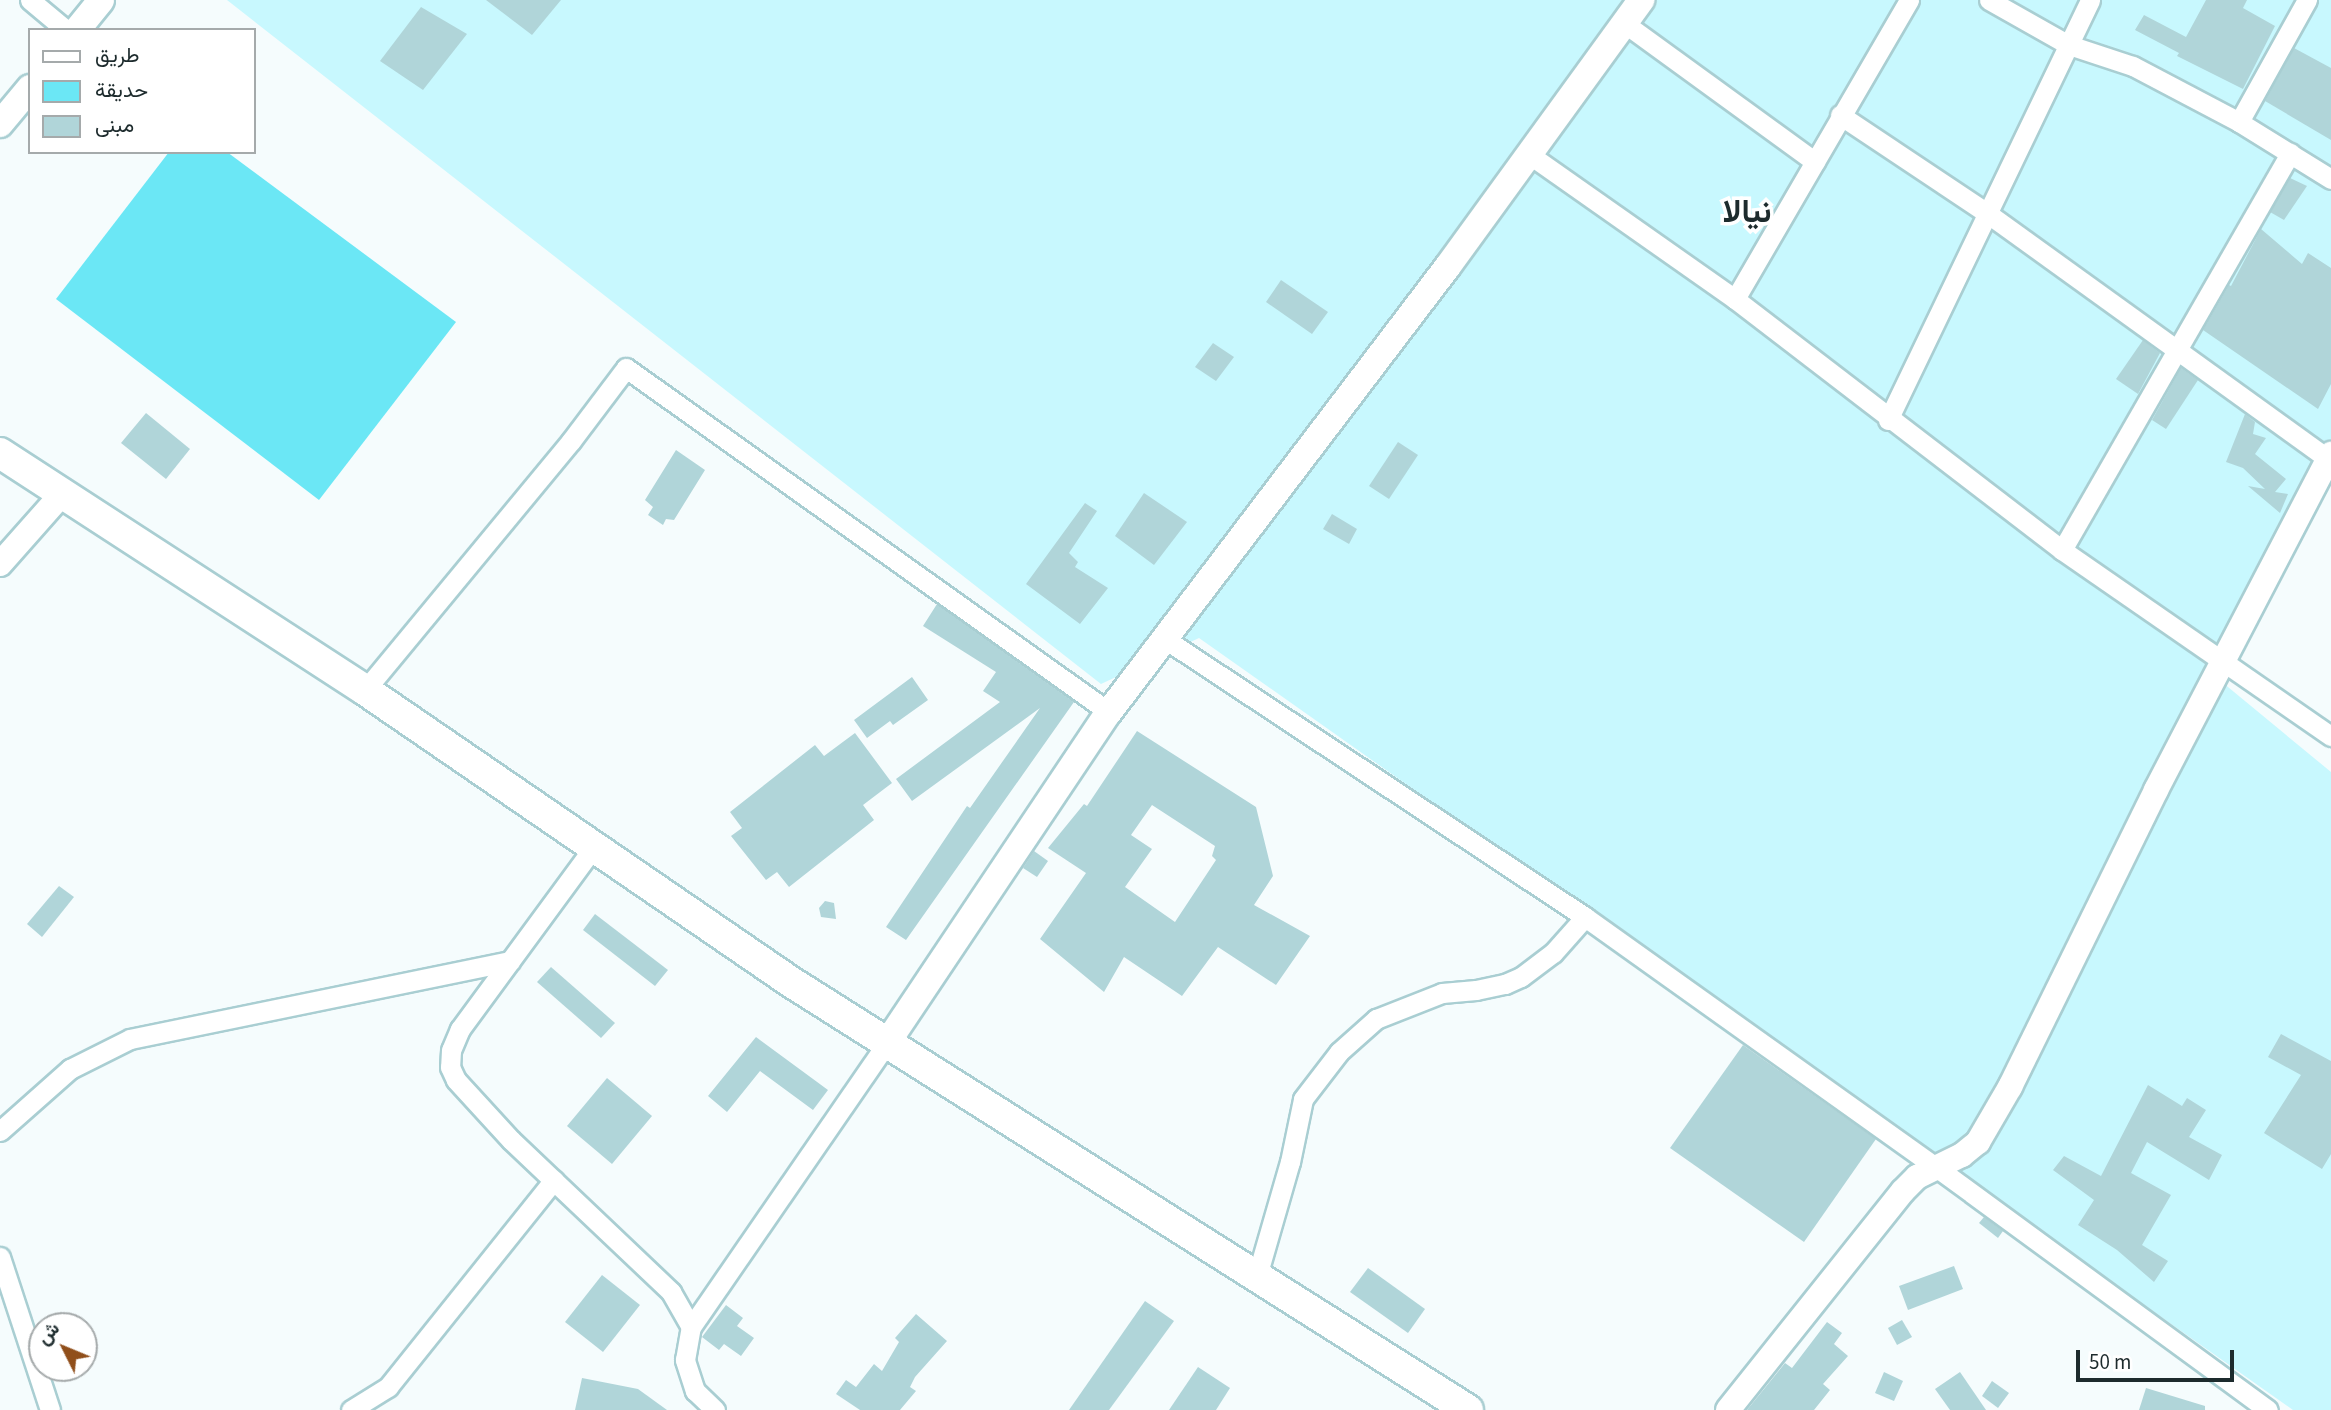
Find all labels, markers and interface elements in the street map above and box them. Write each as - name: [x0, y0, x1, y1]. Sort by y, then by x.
- legend: [28, 28, 256, 154]
- text: طريق: [95, 40, 140, 70]
- text: حديقة: [95, 75, 148, 105]
- text: مبنى: [95, 110, 134, 140]
- district label: نيالا: [1723, 193, 1771, 231]
- north arrow: [28, 1312, 98, 1382]
- text: ش: [31, 1316, 66, 1351]
- scale bar: [2079, 1336, 2236, 1380]
- text: 50 m: [2089, 1347, 2131, 1377]

